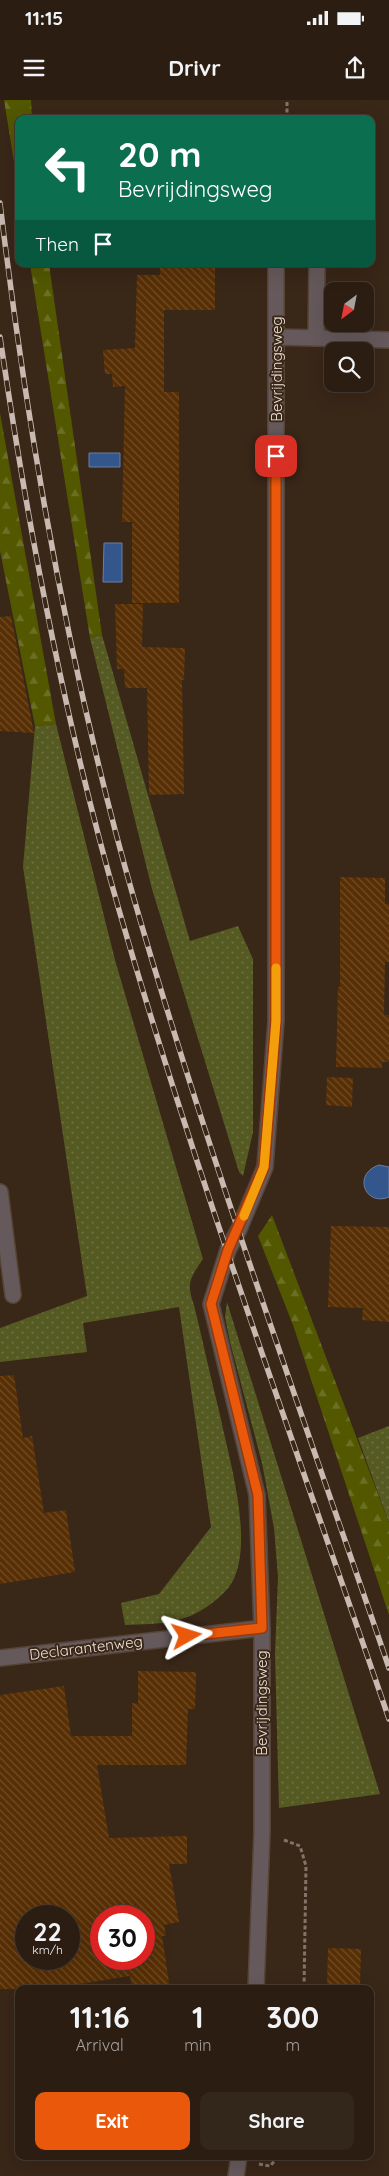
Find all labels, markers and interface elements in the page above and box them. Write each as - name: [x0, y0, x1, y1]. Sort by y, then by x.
- text: 11:15: [25, 6, 63, 30]
- icon: menu: [20, 54, 48, 82]
- text: Drivr: [168, 54, 221, 82]
- icon: share: [341, 54, 369, 82]
- text: 20 m: [118, 132, 201, 176]
- icon: left: [35, 135, 100, 200]
- text: Bevrijdingsweg: [118, 175, 273, 203]
- icon: arrive: [89, 230, 117, 258]
- text: Then: [35, 232, 79, 256]
- north arrow: [324, 282, 374, 332]
- map controls: [324, 282, 374, 392]
- street label: Bevrijdingsweg: [267, 316, 286, 422]
- button: search: [324, 342, 374, 392]
- pin: [255, 435, 297, 477]
- icon: arrive: [262, 442, 290, 470]
- position arrow: [160, 1609, 212, 1661]
- street label: Declarantenweg: [28, 1631, 144, 1664]
- street label: Bevrijdingsweg: [252, 1650, 271, 1756]
- speed limit sign: 30: [90, 1905, 155, 1970]
- text: 22: [33, 1916, 62, 1947]
- text: km/h: [32, 1942, 63, 1957]
- text: 11:16: [70, 1998, 130, 2036]
- text: 1: [192, 1998, 204, 2036]
- text: 300: [266, 1998, 319, 2036]
- text: Arrival: [76, 2035, 124, 2055]
- text: min: [184, 2035, 212, 2055]
- text: m: [285, 2035, 300, 2055]
- button: Exit: [35, 2092, 190, 2150]
- button: Share: [200, 2092, 354, 2150]

